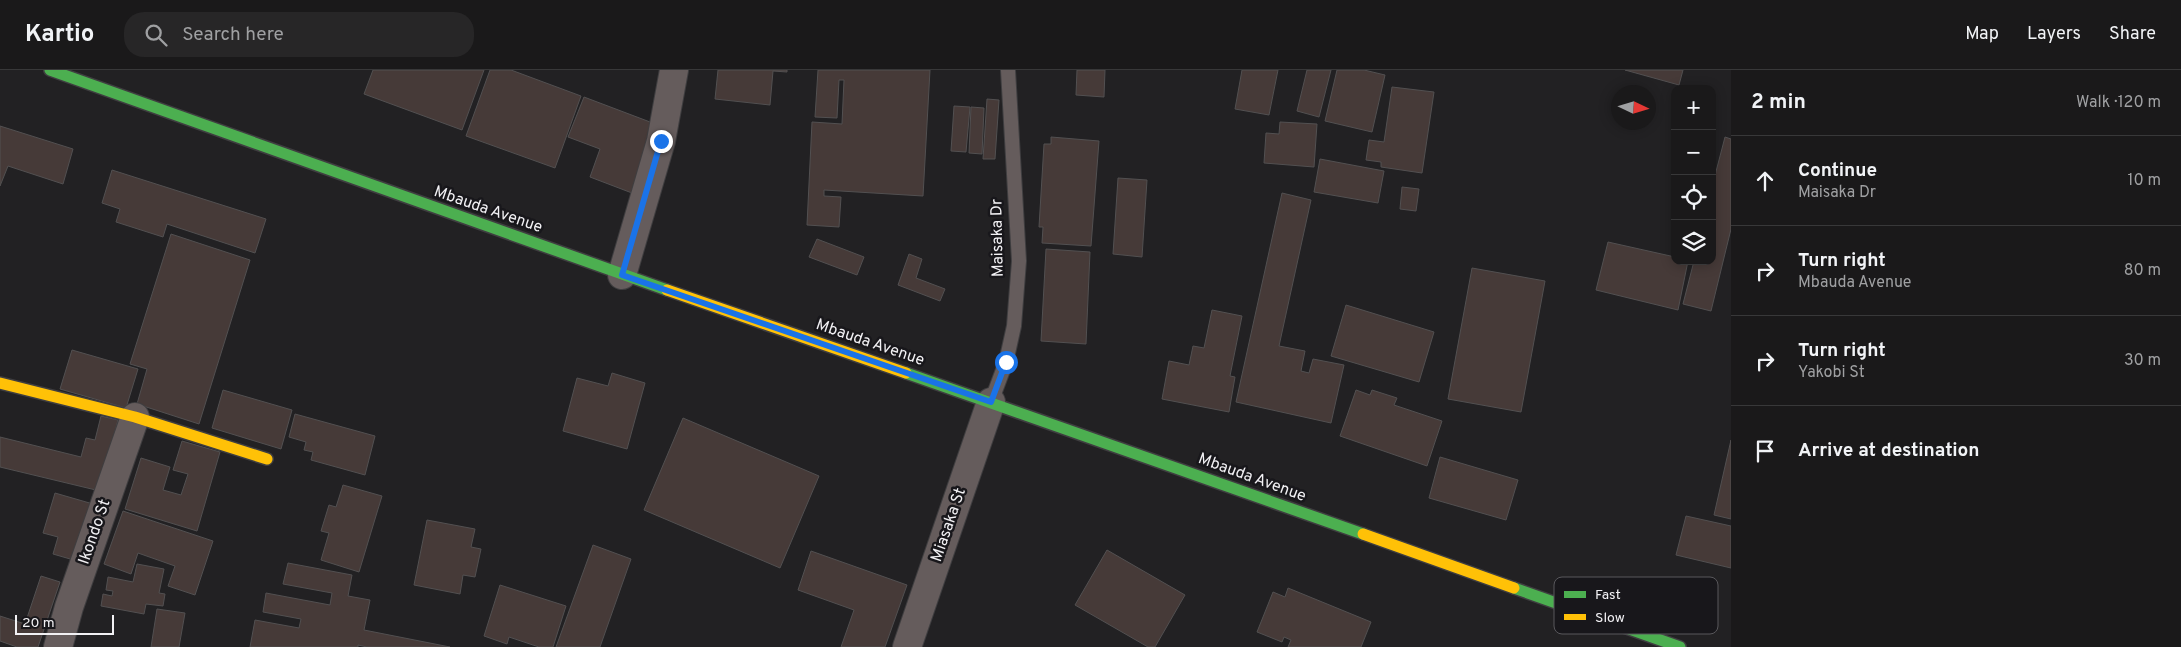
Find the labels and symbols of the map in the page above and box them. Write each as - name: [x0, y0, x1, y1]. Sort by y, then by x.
- north arrow: [1611, 85, 1656, 130]
- route end: [650, 130, 673, 153]
- street label: Mbauda Avenue: [431, 182, 545, 238]
- street label: Maisaka Dr: [987, 199, 1009, 277]
- street label: Mbauda Avenue: [813, 315, 927, 371]
- route start: [995, 351, 1018, 374]
- street label: Mbauda Avenue: [1195, 449, 1309, 507]
- street label: Miasaka St: [927, 485, 971, 565]
- street label: Ikondo St: [75, 497, 115, 567]
- legend: [1554, 577, 1718, 634]
- text: Fast: [1595, 587, 1621, 604]
- text: Slow: [1595, 610, 1625, 627]
- scale bar: [15, 612, 114, 635]

